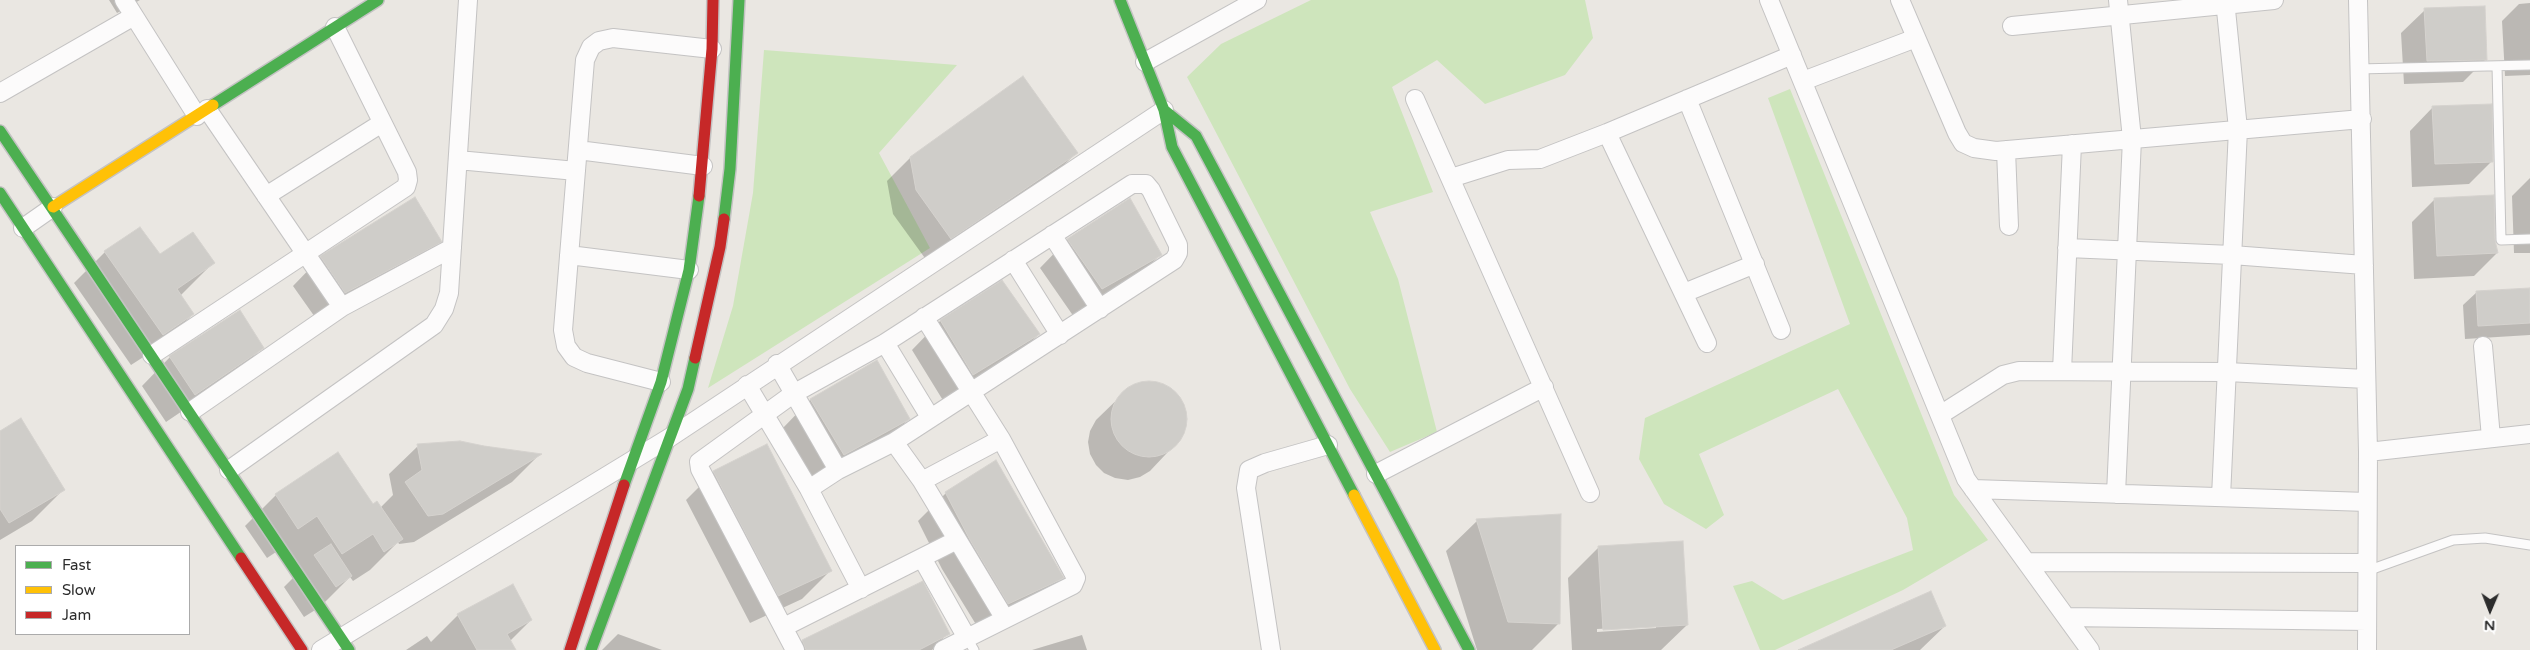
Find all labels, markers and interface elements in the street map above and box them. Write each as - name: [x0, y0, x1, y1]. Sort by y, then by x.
- legend: [15, 545, 190, 635]
- text: Fast: [62, 556, 91, 574]
- text: Slow: [62, 581, 96, 599]
- north arrow: [2465, 585, 2515, 635]
- text: Jam: [62, 606, 91, 624]
- text: N: [2484, 617, 2496, 634]

